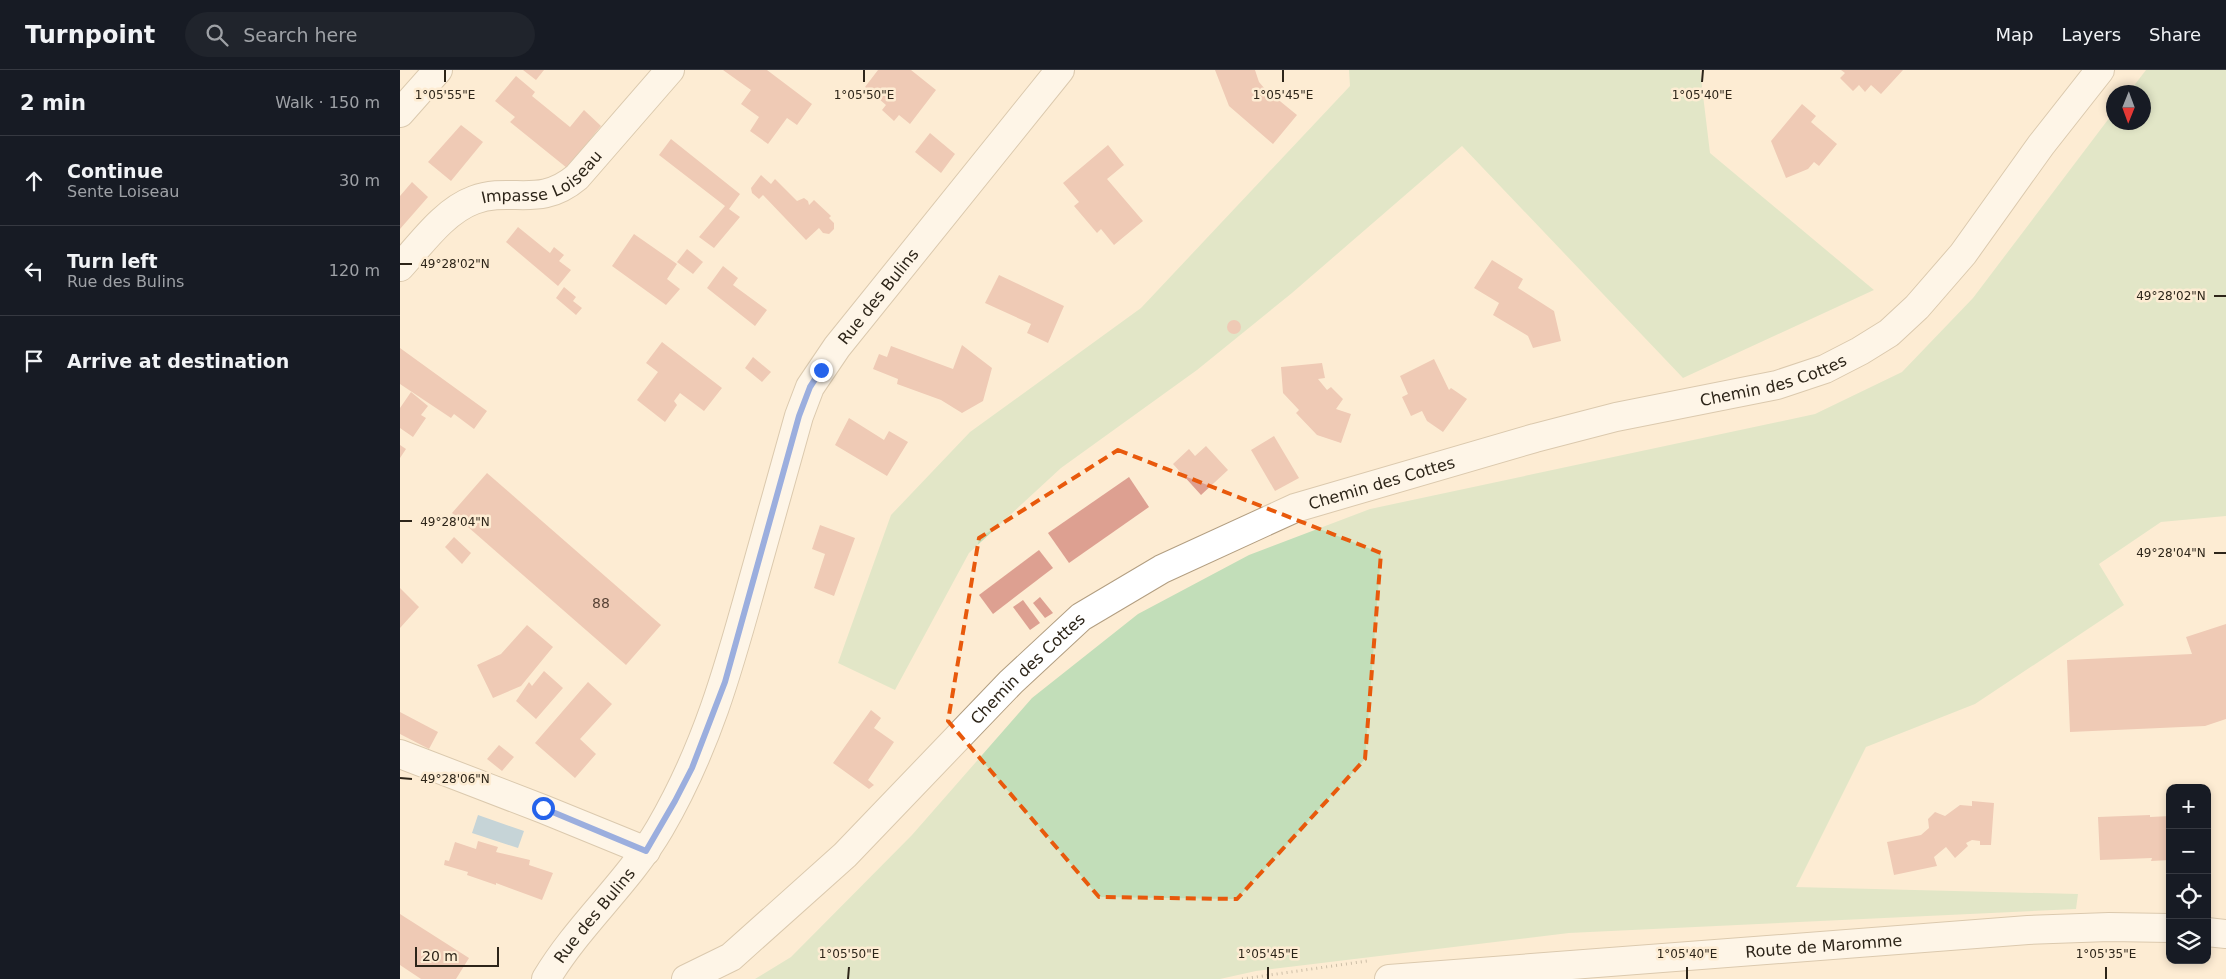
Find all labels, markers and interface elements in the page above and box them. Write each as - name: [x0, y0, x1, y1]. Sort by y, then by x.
- search box: [185, 12, 535, 57]
- text: Turnpoint: [25, 21, 155, 49]
- icon: search: [203, 21, 231, 49]
- text: Search here: [243, 24, 357, 46]
- text: Map: [1995, 24, 2033, 45]
- text: Layers: [2061, 24, 2121, 45]
- text: Share: [2149, 24, 2201, 45]
- north arrow: [2106, 85, 2151, 130]
- text: 1°05'55"E: [415, 88, 475, 102]
- text: 1°05'50"E: [834, 88, 894, 102]
- text: 1°05'45"E: [1253, 88, 1313, 102]
- text: 1°05'40"E: [1672, 88, 1732, 102]
- text: 2 min: [20, 91, 86, 115]
- text: Walk · 150 m: [275, 93, 380, 112]
- street label: Impasse Loiseau: [479, 146, 606, 207]
- text: Continue: [67, 160, 163, 182]
- icon: ahead: [20, 167, 48, 195]
- text: 30 m: [339, 171, 380, 190]
- text: Sente Loiseau: [67, 182, 179, 201]
- street label: Rue des Bulins: [834, 245, 923, 348]
- text: Turn left: [67, 250, 158, 272]
- icon: left: [20, 257, 48, 285]
- text: 49°28'02"N: [420, 257, 490, 271]
- text: 120 m: [329, 261, 380, 280]
- text: Rue des Bulins: [67, 272, 184, 291]
- text: 49°28'02"N: [2136, 289, 2206, 303]
- icon: arrive: [20, 347, 48, 375]
- text: Arrive at destination: [67, 350, 289, 372]
- street label: Chemin des Cottes: [1698, 351, 1850, 410]
- route end: [810, 359, 833, 382]
- street label: Chemin des Cottes: [1306, 453, 1457, 514]
- text: 49°28'04"N: [420, 515, 490, 529]
- text: 49°28'04"N: [2136, 546, 2206, 560]
- house number: 88: [592, 595, 610, 611]
- street label: Chemin des Cottes: [967, 609, 1089, 728]
- text: 49°28'06"N: [420, 772, 490, 786]
- map controls: [2166, 784, 2211, 964]
- button: +: [2166, 784, 2211, 829]
- route start: [532, 797, 555, 820]
- button: −: [2166, 829, 2211, 874]
- street label: Rue des Bulins: [550, 864, 639, 967]
- button: locate: [2166, 874, 2211, 919]
- button: layers: [2166, 919, 2211, 964]
- street label: Route de Maromme: [1745, 931, 1903, 962]
- scale bar: [415, 944, 499, 967]
- text: 1°05'50"E: [819, 947, 879, 961]
- text: 1°05'45"E: [1238, 947, 1298, 961]
- text: 1°05'40"E: [1657, 947, 1717, 961]
- text: 1°05'35"E: [2076, 947, 2136, 961]
- text: 20 m: [422, 948, 458, 964]

